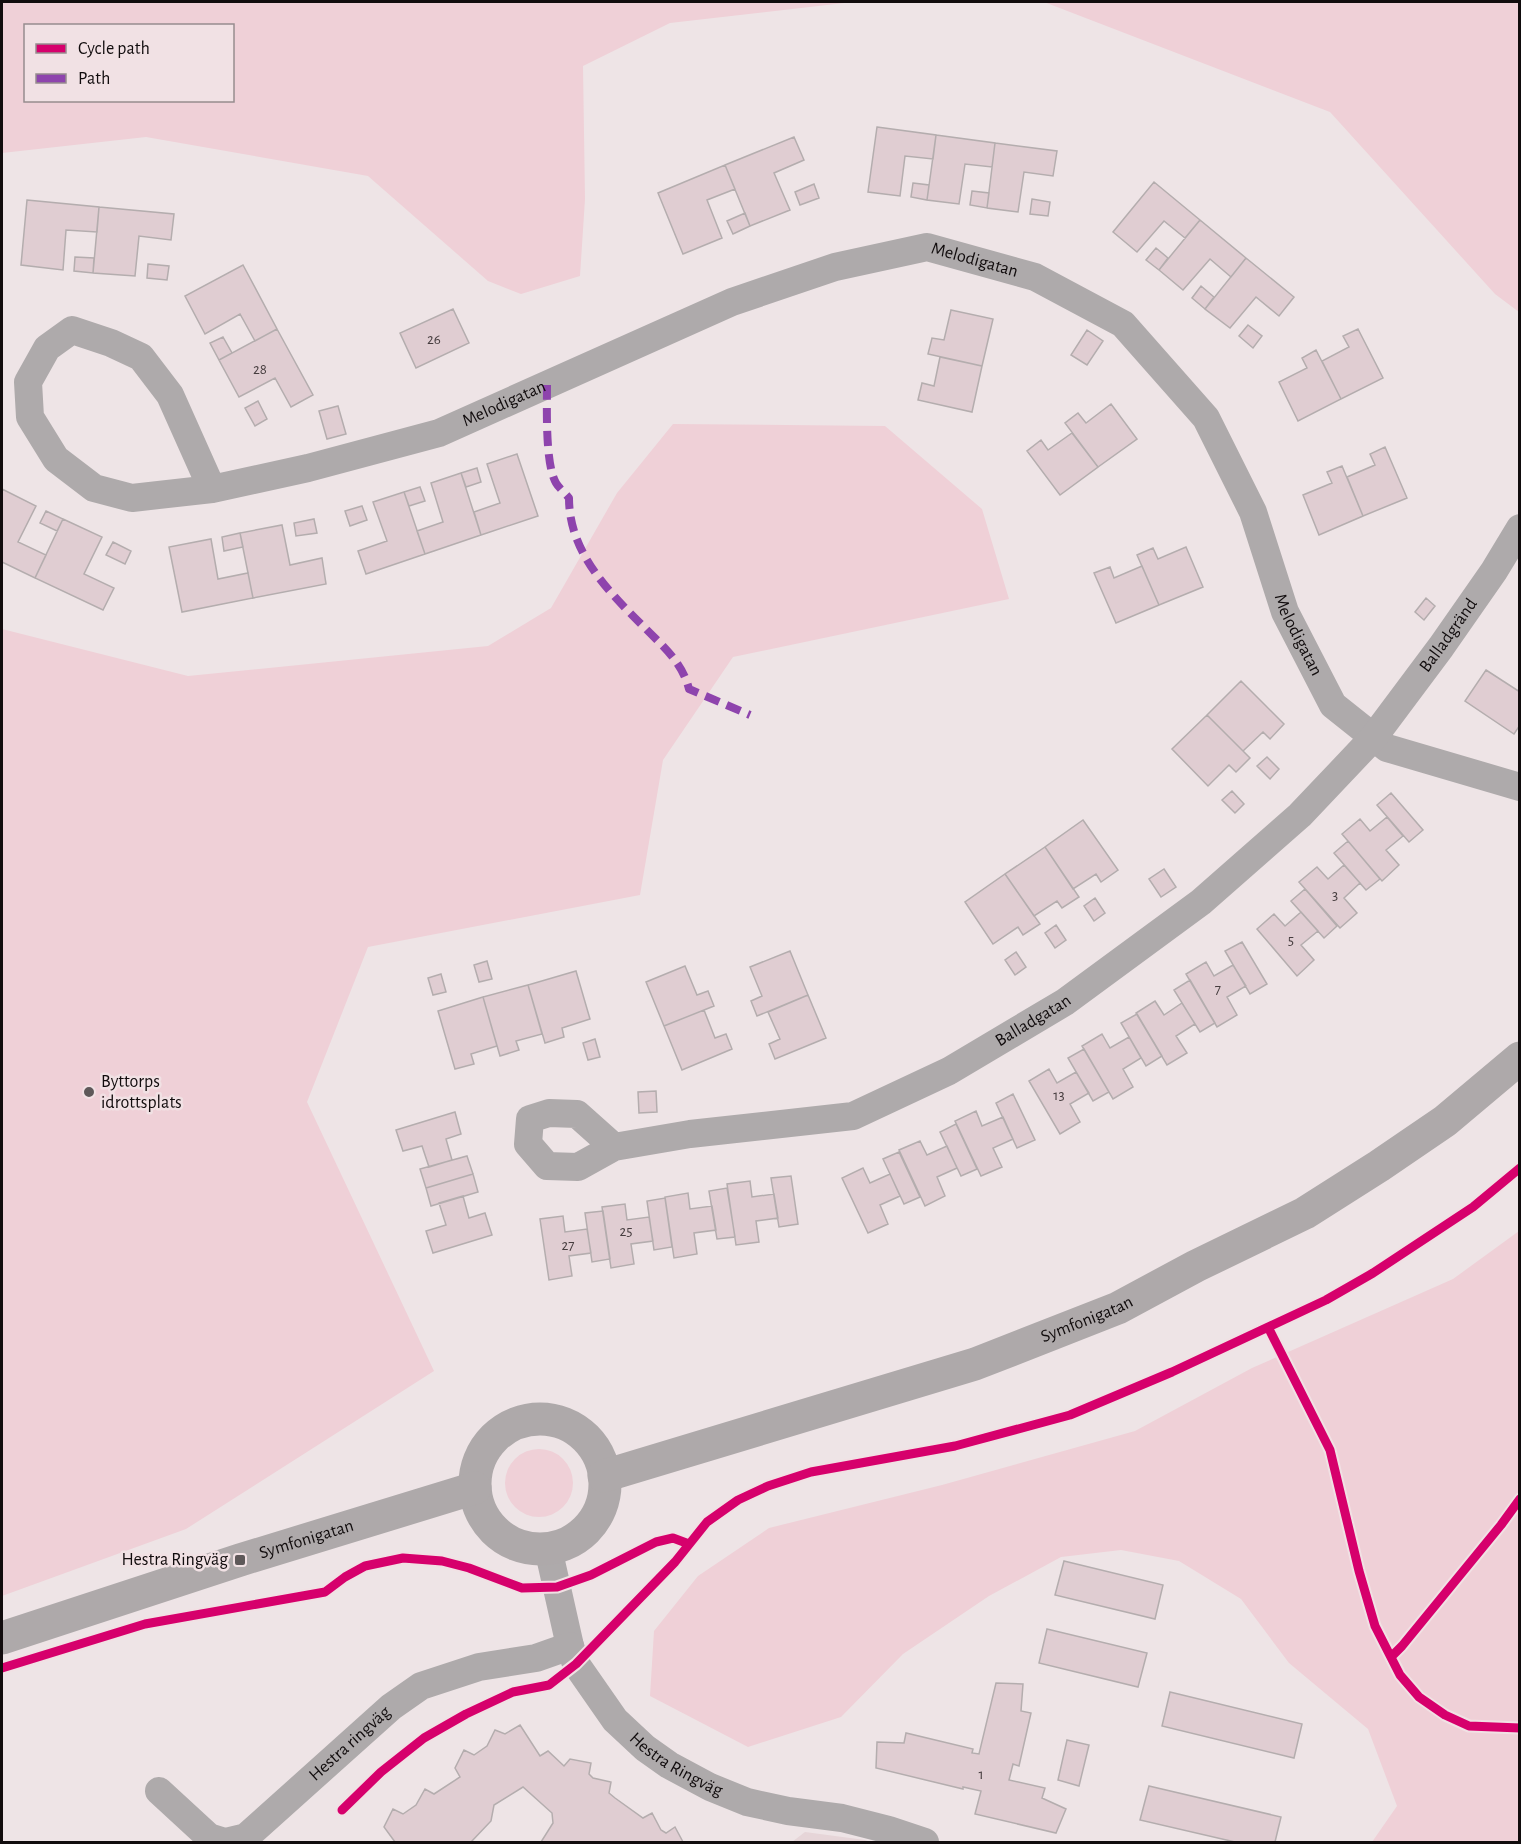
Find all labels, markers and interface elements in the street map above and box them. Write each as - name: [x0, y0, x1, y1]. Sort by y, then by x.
- legend: [24, 24, 234, 102]
- text: Cycle path: [78, 40, 150, 58]
- text: Path: [78, 70, 110, 88]
- street label: Melodigatan: [929, 240, 1020, 281]
- house number: 26: [427, 332, 441, 347]
- house number: 28: [253, 362, 267, 377]
- street label: Melodigatan: [460, 377, 549, 430]
- street label: Melodigatan: [1271, 592, 1325, 679]
- street label: Balladgränd: [1416, 595, 1481, 676]
- house number: 3: [1332, 888, 1338, 903]
- house number: 5: [1288, 933, 1294, 948]
- house number: 7: [1215, 982, 1221, 997]
- street label: Balladgatan: [992, 992, 1075, 1050]
- place label: Byttorps idrottsplats: [101, 1073, 182, 1112]
- marker: Byttorps idrottsplats: [82, 1085, 96, 1099]
- house number: 13: [1053, 1088, 1065, 1103]
- house number: 25: [619, 1224, 633, 1239]
- house number: 27: [561, 1238, 575, 1253]
- street label: Symfonigatan: [1038, 1293, 1136, 1346]
- street label: Symfonigatan: [257, 1517, 356, 1563]
- place label: Hestra Ringväg: [122, 1551, 228, 1569]
- marker: Hestra Ringväg: [233, 1553, 247, 1567]
- street label: Hestra ringväg: [306, 1703, 394, 1785]
- street label: Hestra Ringväg: [626, 1729, 725, 1800]
- house number: 1: [978, 1767, 984, 1782]

